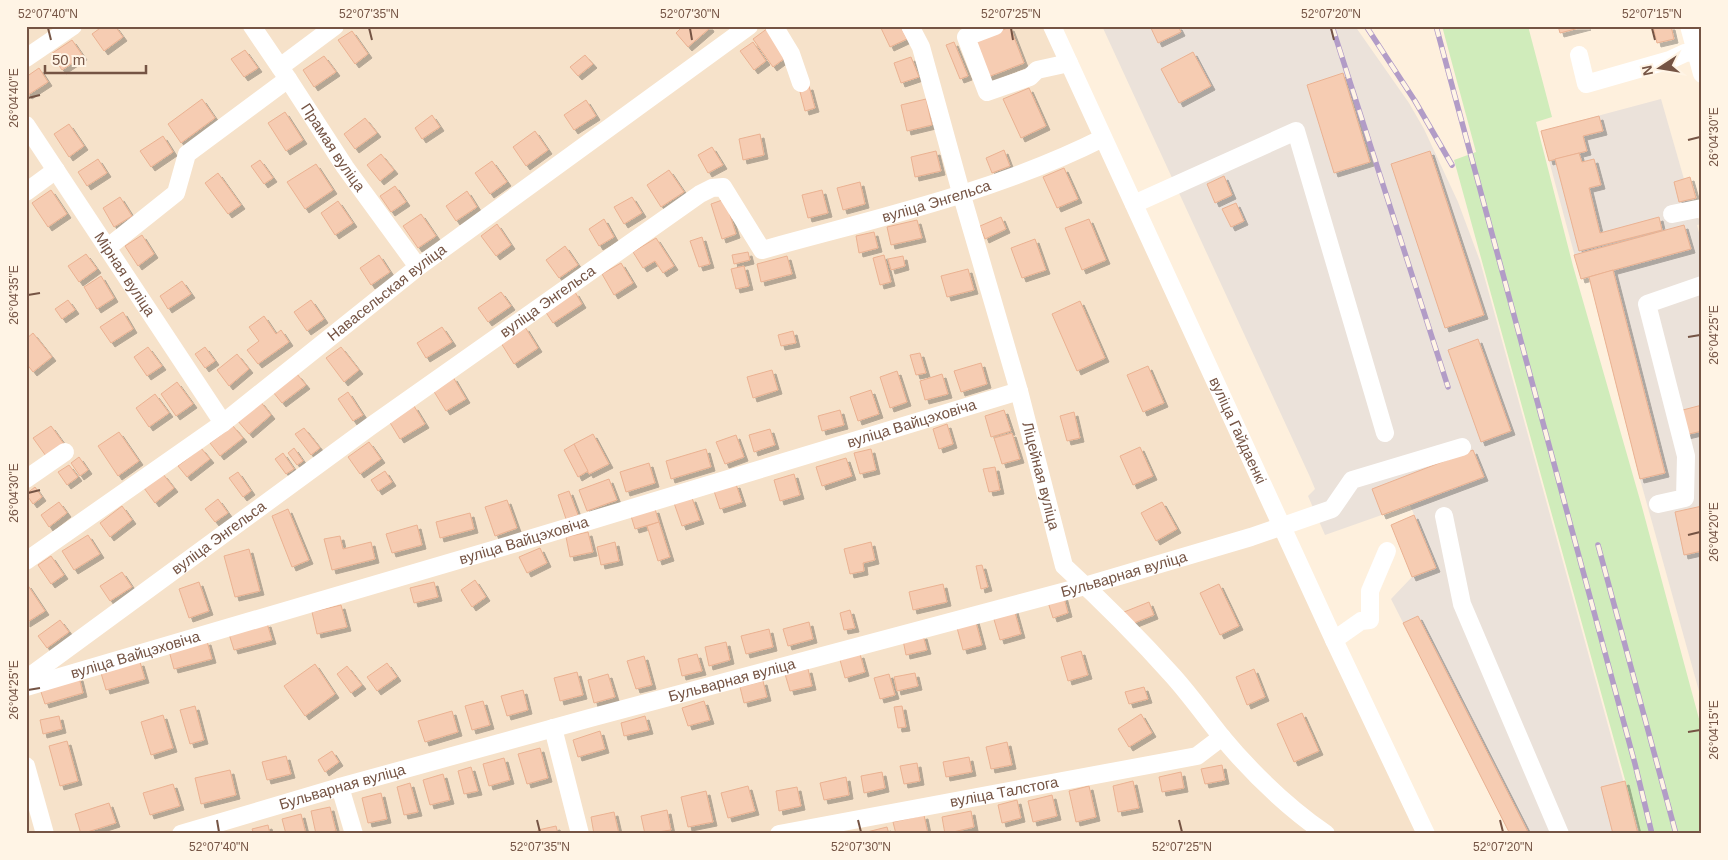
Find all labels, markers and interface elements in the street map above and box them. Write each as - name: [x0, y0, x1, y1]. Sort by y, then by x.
- text: 52°07'40"N: [18, 7, 78, 21]
- text: 52°07'35"N: [339, 7, 399, 21]
- text: 52°07'30"N: [660, 7, 720, 21]
- text: 52°07'25"N: [981, 7, 1041, 21]
- text: 52°07'20"N: [1301, 7, 1361, 21]
- text: 52°07'15"N: [1622, 7, 1682, 21]
- scale bar: [45, 42, 146, 74]
- north arrow: [1636, 42, 1686, 92]
- text: 50 m: [52, 51, 85, 68]
- text: N: [1638, 64, 1656, 77]
- text: 26°04'40"E: [7, 68, 21, 128]
- street label: Прамая вуліца: [298, 100, 369, 195]
- text: 26°04'30"E: [1707, 107, 1721, 167]
- street label: вуліца Энгельса: [880, 176, 993, 225]
- street label: Мірная вуліца: [91, 229, 159, 320]
- street label: Навасельская вуліца: [324, 240, 450, 344]
- street label: вуліца Энгельса: [496, 261, 599, 340]
- text: 26°04'35"E: [7, 265, 21, 325]
- text: 26°04'25"E: [1707, 305, 1721, 365]
- street label: вуліца Гайдаенкі: [1206, 374, 1270, 486]
- street label: вуліца Вайцэховіча: [845, 395, 979, 451]
- street label: Ліцейная вуліца: [1019, 420, 1064, 532]
- text: 26°04'30"E: [7, 463, 21, 523]
- street label: вуліца Энгельса: [168, 497, 269, 577]
- text: 26°04'20"E: [1707, 502, 1721, 562]
- street label: вуліца Вайцэховіча: [457, 513, 591, 567]
- street label: Бульварная вуліца: [1059, 547, 1189, 600]
- street label: вуліца Вайцэховіча: [69, 627, 203, 681]
- street label: Бульварная вуліца: [666, 654, 798, 705]
- text: 26°04'25"E: [7, 660, 21, 720]
- text: 26°04'15"E: [1707, 700, 1721, 760]
- street label: Бульварная вуліца: [277, 760, 408, 813]
- street label: вуліца Талстога: [949, 773, 1060, 810]
- text: 52°07'40"N: [189, 840, 249, 854]
- text: 52°07'35"N: [510, 840, 570, 854]
- text: 52°07'30"N: [831, 840, 891, 854]
- text: 52°07'25"N: [1152, 840, 1212, 854]
- text: 52°07'20"N: [1473, 840, 1533, 854]

